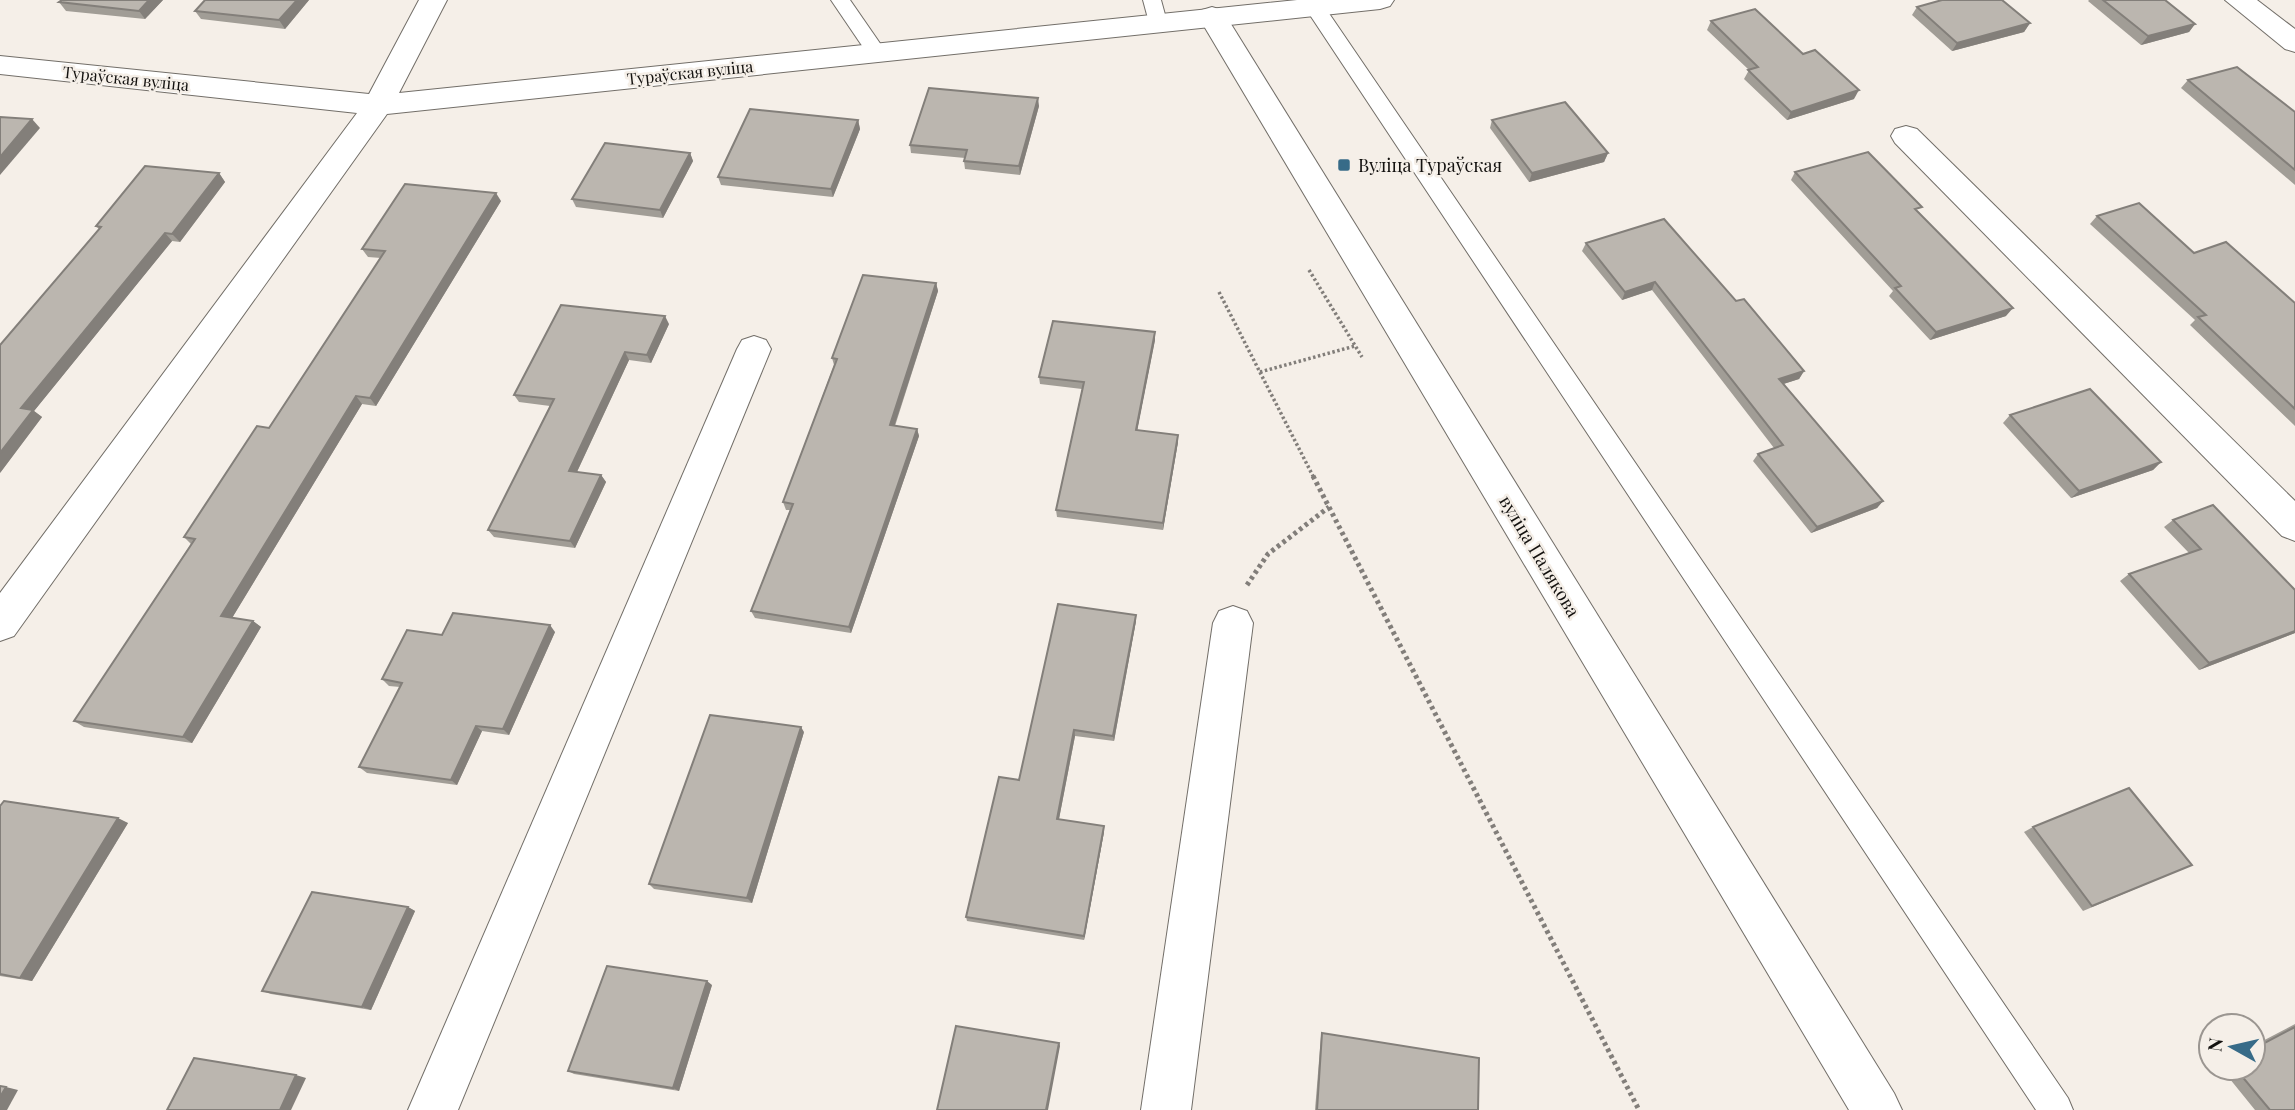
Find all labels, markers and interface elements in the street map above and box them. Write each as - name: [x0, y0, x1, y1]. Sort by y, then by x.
- street label: Тураўская вуліца: [626, 55, 754, 89]
- street label: Тураўская вуліца: [62, 61, 190, 95]
- place label: Вуліца Тураўская: [1358, 153, 1502, 177]
- marker: Вуліца Тураўская: [1336, 157, 1352, 173]
- street label: вуліца Палякова: [1494, 491, 1586, 621]
- north arrow: [2197, 1012, 2267, 1082]
- text: N: [2200, 1036, 2228, 1053]

